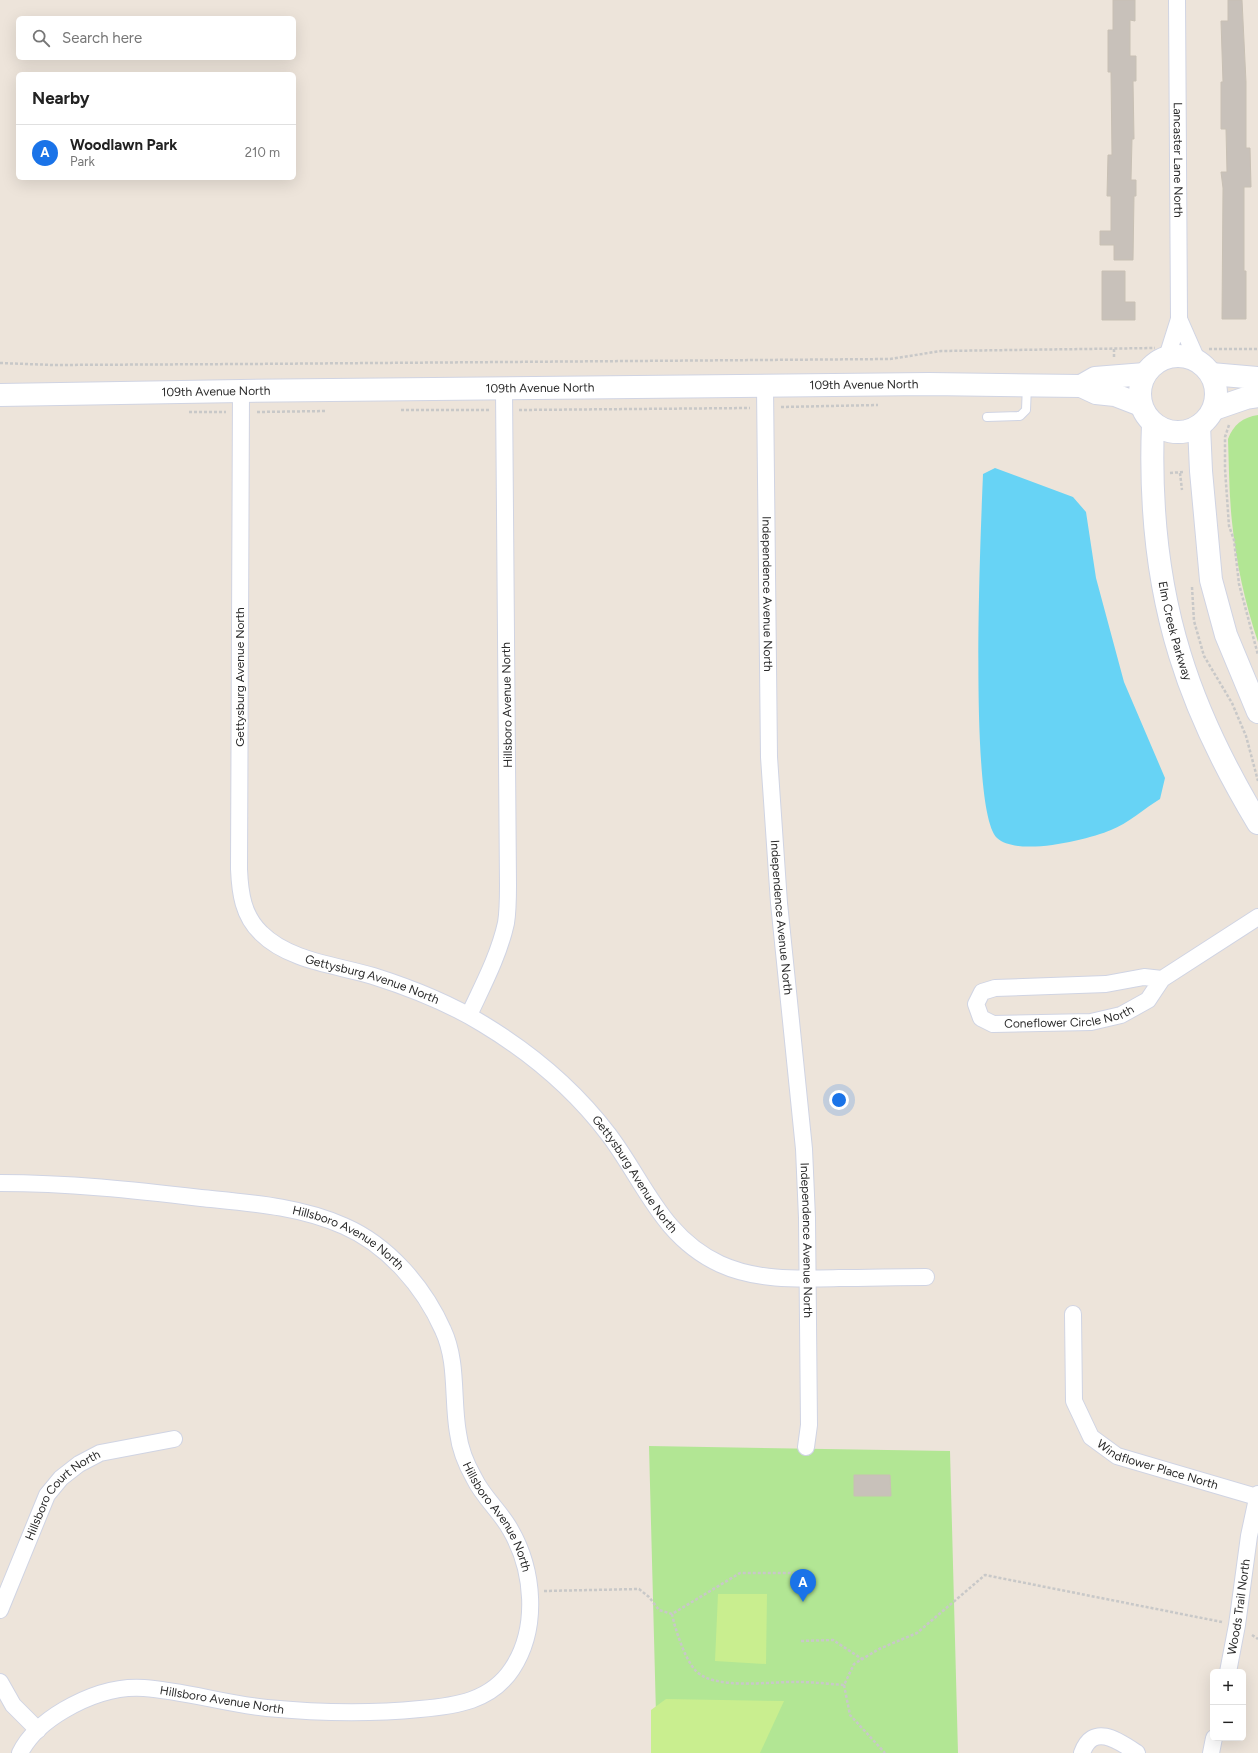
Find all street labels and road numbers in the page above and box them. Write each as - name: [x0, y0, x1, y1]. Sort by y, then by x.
- street label: Lancaster Lane North: [1171, 102, 1185, 218]
- street label: 109th Avenue North: [809, 377, 919, 392]
- street label: 109th Avenue North: [485, 380, 595, 396]
- street label: 109th Avenue North: [161, 384, 271, 399]
- street label: Independence Avenue North: [759, 516, 775, 672]
- street label: Elm Creek Parkway: [1156, 580, 1195, 683]
- street label: Gettysburg Avenue North: [233, 607, 247, 747]
- street label: Hillsboro Avenue North: [499, 642, 515, 768]
- street label: Independence Avenue North: [768, 840, 795, 996]
- street label: Gettysburg Avenue North: [303, 952, 442, 1007]
- street label: Coneflower Circle North: [1004, 1002, 1137, 1031]
- street label: Gettysburg Avenue North: [589, 1113, 680, 1236]
- street label: Independence Avenue North: [798, 1162, 815, 1318]
- street label: Hillsboro Avenue North: [291, 1203, 407, 1273]
- street label: Windflower Place North: [1094, 1437, 1220, 1492]
- street label: Hillsboro Court North: [22, 1447, 103, 1542]
- street label: Hillsboro Avenue North: [460, 1460, 534, 1574]
- street label: Woods Trail North: [1224, 1558, 1253, 1656]
- street label: Hillsboro Avenue North: [159, 1683, 285, 1717]

